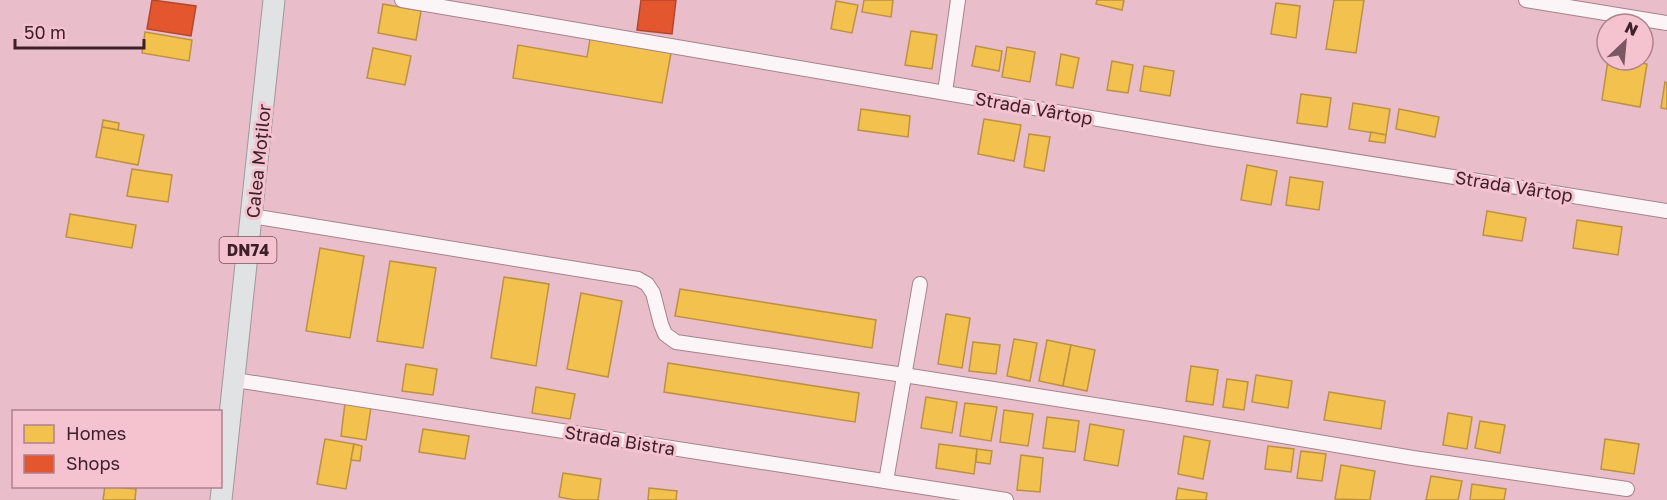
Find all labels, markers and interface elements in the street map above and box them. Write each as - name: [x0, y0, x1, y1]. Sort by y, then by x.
- scale bar: [15, 12, 144, 50]
- north arrow: [1595, 12, 1655, 72]
- text: N: [1622, 17, 1641, 40]
- text: 50 m: [24, 21, 66, 43]
- street label: Strada Vârtop: [974, 87, 1094, 129]
- street label: Calea Moților: [241, 103, 275, 219]
- street label: Strada Vârtop: [1454, 166, 1574, 206]
- road number: DN74: [220, 237, 276, 263]
- legend: [12, 410, 222, 488]
- street label: Strada Bistra: [563, 420, 677, 460]
- text: Homes: [66, 422, 126, 444]
- text: Shops: [66, 452, 120, 474]

